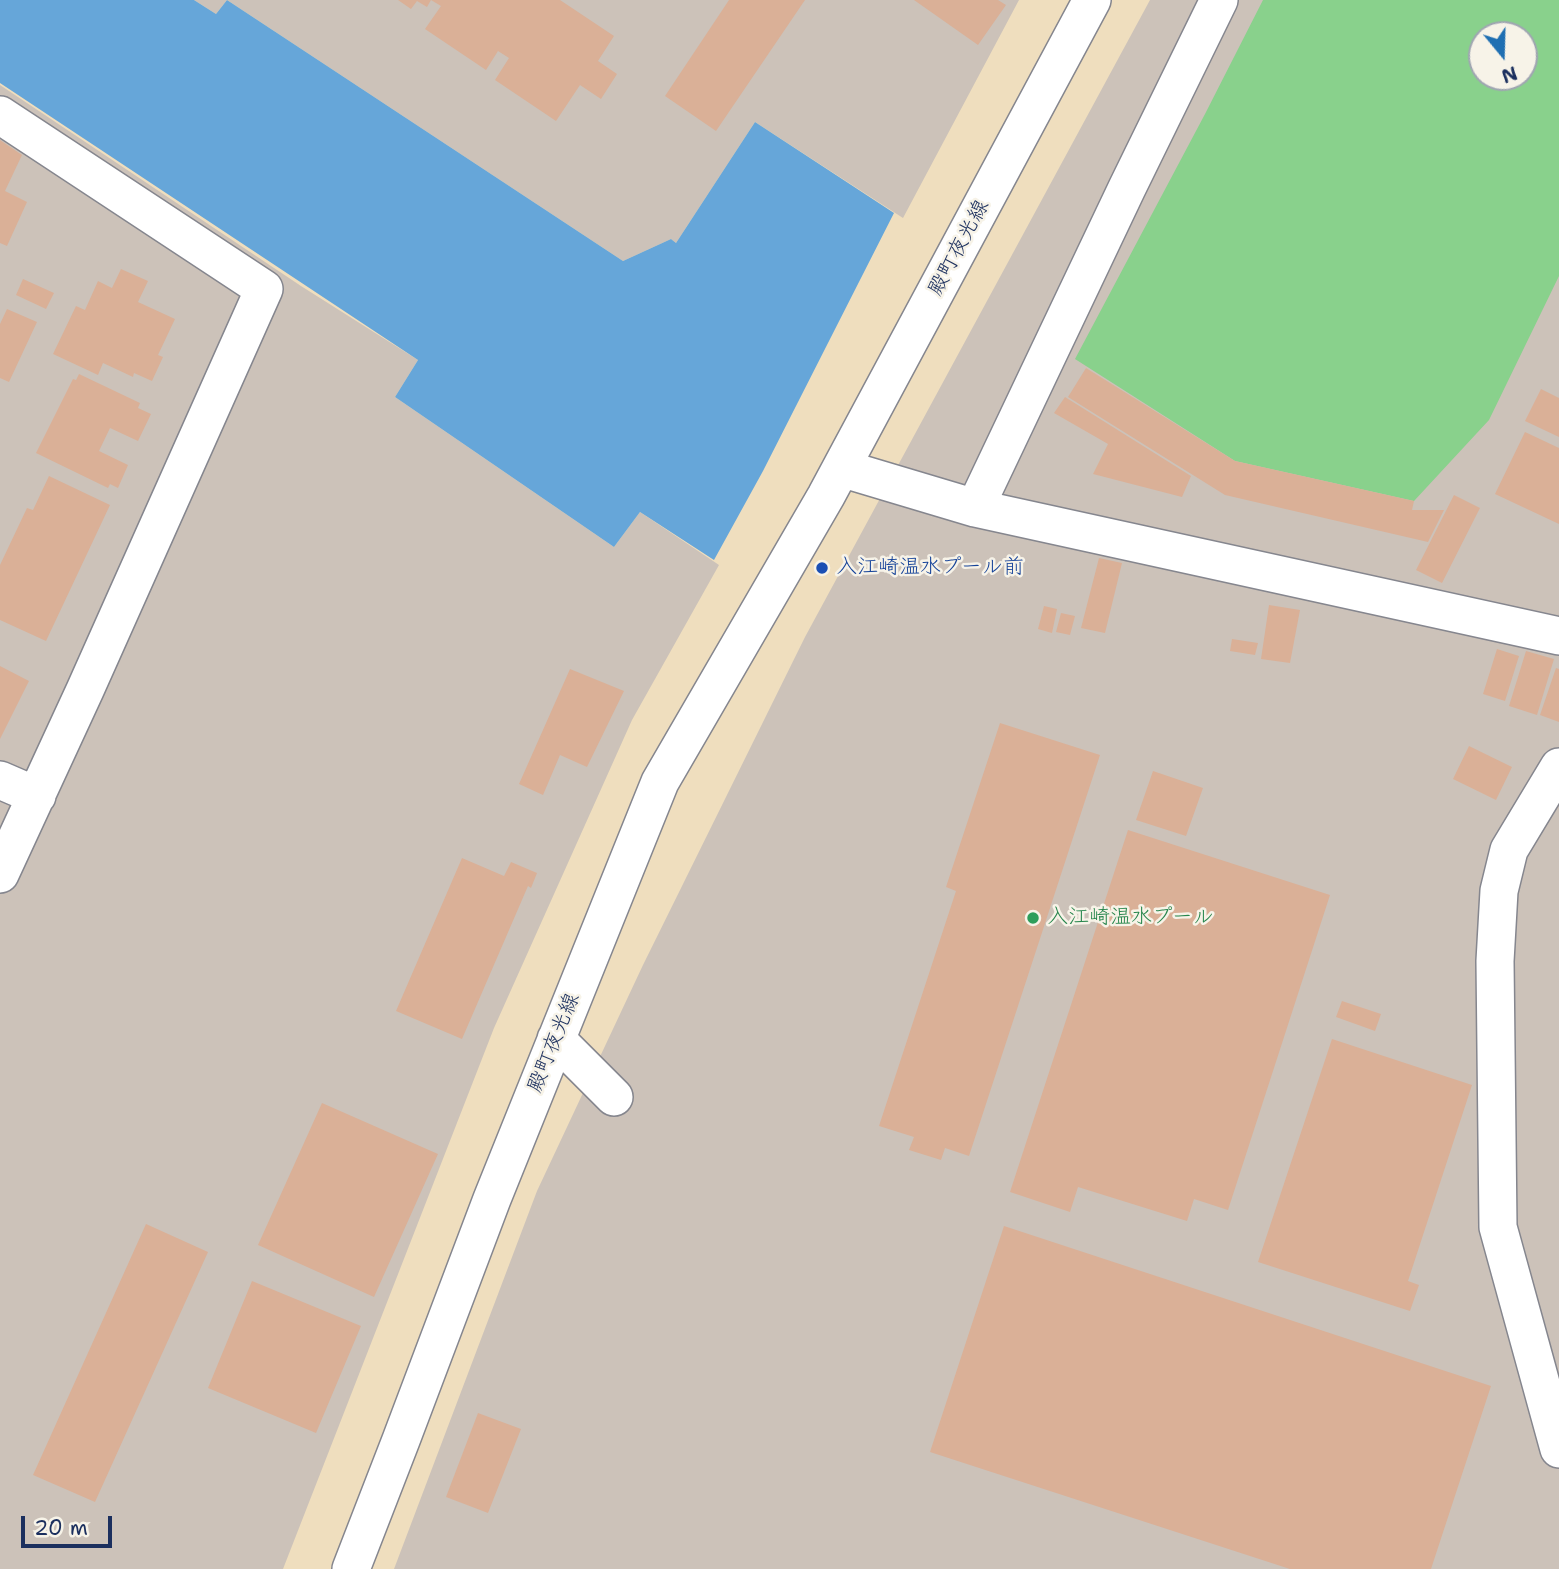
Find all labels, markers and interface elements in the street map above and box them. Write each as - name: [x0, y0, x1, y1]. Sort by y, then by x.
- north arrow: [1468, 21, 1538, 91]
- text: N: [1498, 60, 1521, 89]
- street label: 殿町夜光線: [923, 196, 995, 300]
- place label: 入江崎温水プール前: [836, 555, 1024, 581]
- marker: 入江崎温水プール前: [814, 560, 830, 576]
- place label: 入江崎温水プール: [1047, 905, 1214, 931]
- marker: 入江崎温水プール: [1025, 910, 1041, 926]
- street label: 殿町夜光線: [523, 990, 585, 1096]
- scale bar: [24, 1502, 116, 1546]
- text: 20 m: [34, 1514, 88, 1542]

